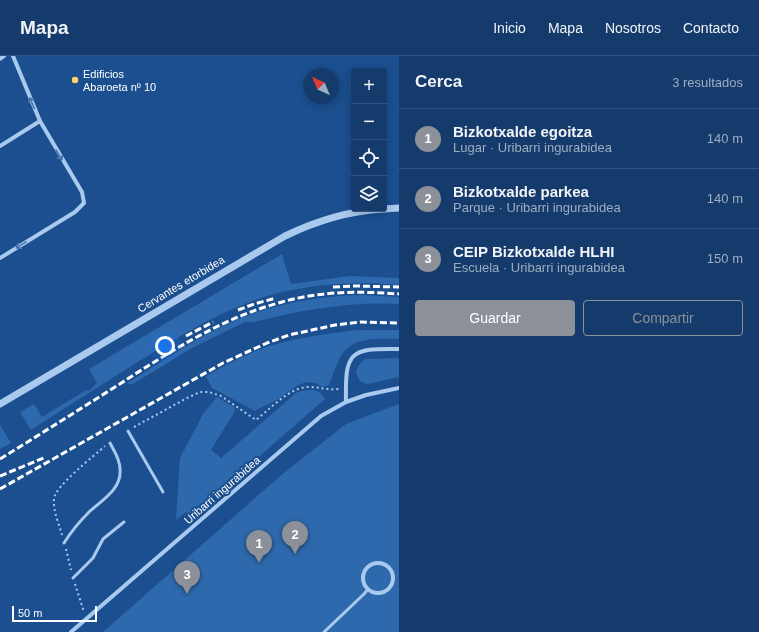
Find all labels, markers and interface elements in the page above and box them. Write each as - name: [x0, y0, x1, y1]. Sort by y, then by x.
- text: Mapa: [20, 17, 69, 38]
- text: Inicio: [493, 20, 526, 36]
- text: Mapa: [548, 20, 583, 36]
- text: Nosotros: [605, 20, 661, 36]
- text: Contacto: [683, 20, 739, 36]
- place label: Edificios Abaroeta nº 10: [83, 68, 156, 93]
- north arrow: [303, 68, 339, 104]
- map controls: [351, 68, 387, 212]
- button: +: [351, 68, 387, 104]
- text: Cerca: [415, 72, 462, 91]
- marker: Edificios Abaroeta nº 10: [70, 75, 80, 85]
- text: 3 resultados: [672, 75, 743, 90]
- one-way arrow: [28, 97, 35, 109]
- button: −: [351, 104, 387, 140]
- text: Bizkotxalde egoitza: [453, 123, 592, 140]
- text: 1: [424, 131, 432, 146]
- text: 140 m: [707, 131, 743, 146]
- button: locate: [351, 140, 387, 176]
- text: Lugar · Uribarri ingurabidea: [453, 140, 612, 155]
- one-way arrow: [55, 149, 63, 160]
- button: layers: [351, 176, 387, 212]
- text: Bizkotxalde parkea: [453, 183, 589, 200]
- text: 2: [424, 191, 432, 206]
- text: 140 m: [707, 191, 743, 206]
- text: Parque · Uribarri ingurabidea: [453, 200, 621, 215]
- one-way arrow: [16, 241, 27, 249]
- text: CEIP Bizkotxalde HLHI: [453, 243, 614, 260]
- text: 3: [424, 251, 432, 266]
- text: 150 m: [707, 251, 743, 266]
- street label: Cervantes etorbidea: [135, 253, 227, 315]
- text: Escuela · Uribarri ingurabidea: [453, 260, 625, 275]
- button: Guardar: [415, 300, 575, 336]
- button: Compartir: [583, 300, 743, 336]
- your location: [155, 336, 175, 356]
- street label: Uribarri ingurabidea: [182, 453, 263, 526]
- pin: 2: [282, 521, 308, 554]
- pin: 1: [246, 530, 272, 563]
- pin: 3: [174, 561, 200, 594]
- scale bar: [12, 604, 97, 623]
- text: 50 m: [18, 607, 42, 619]

